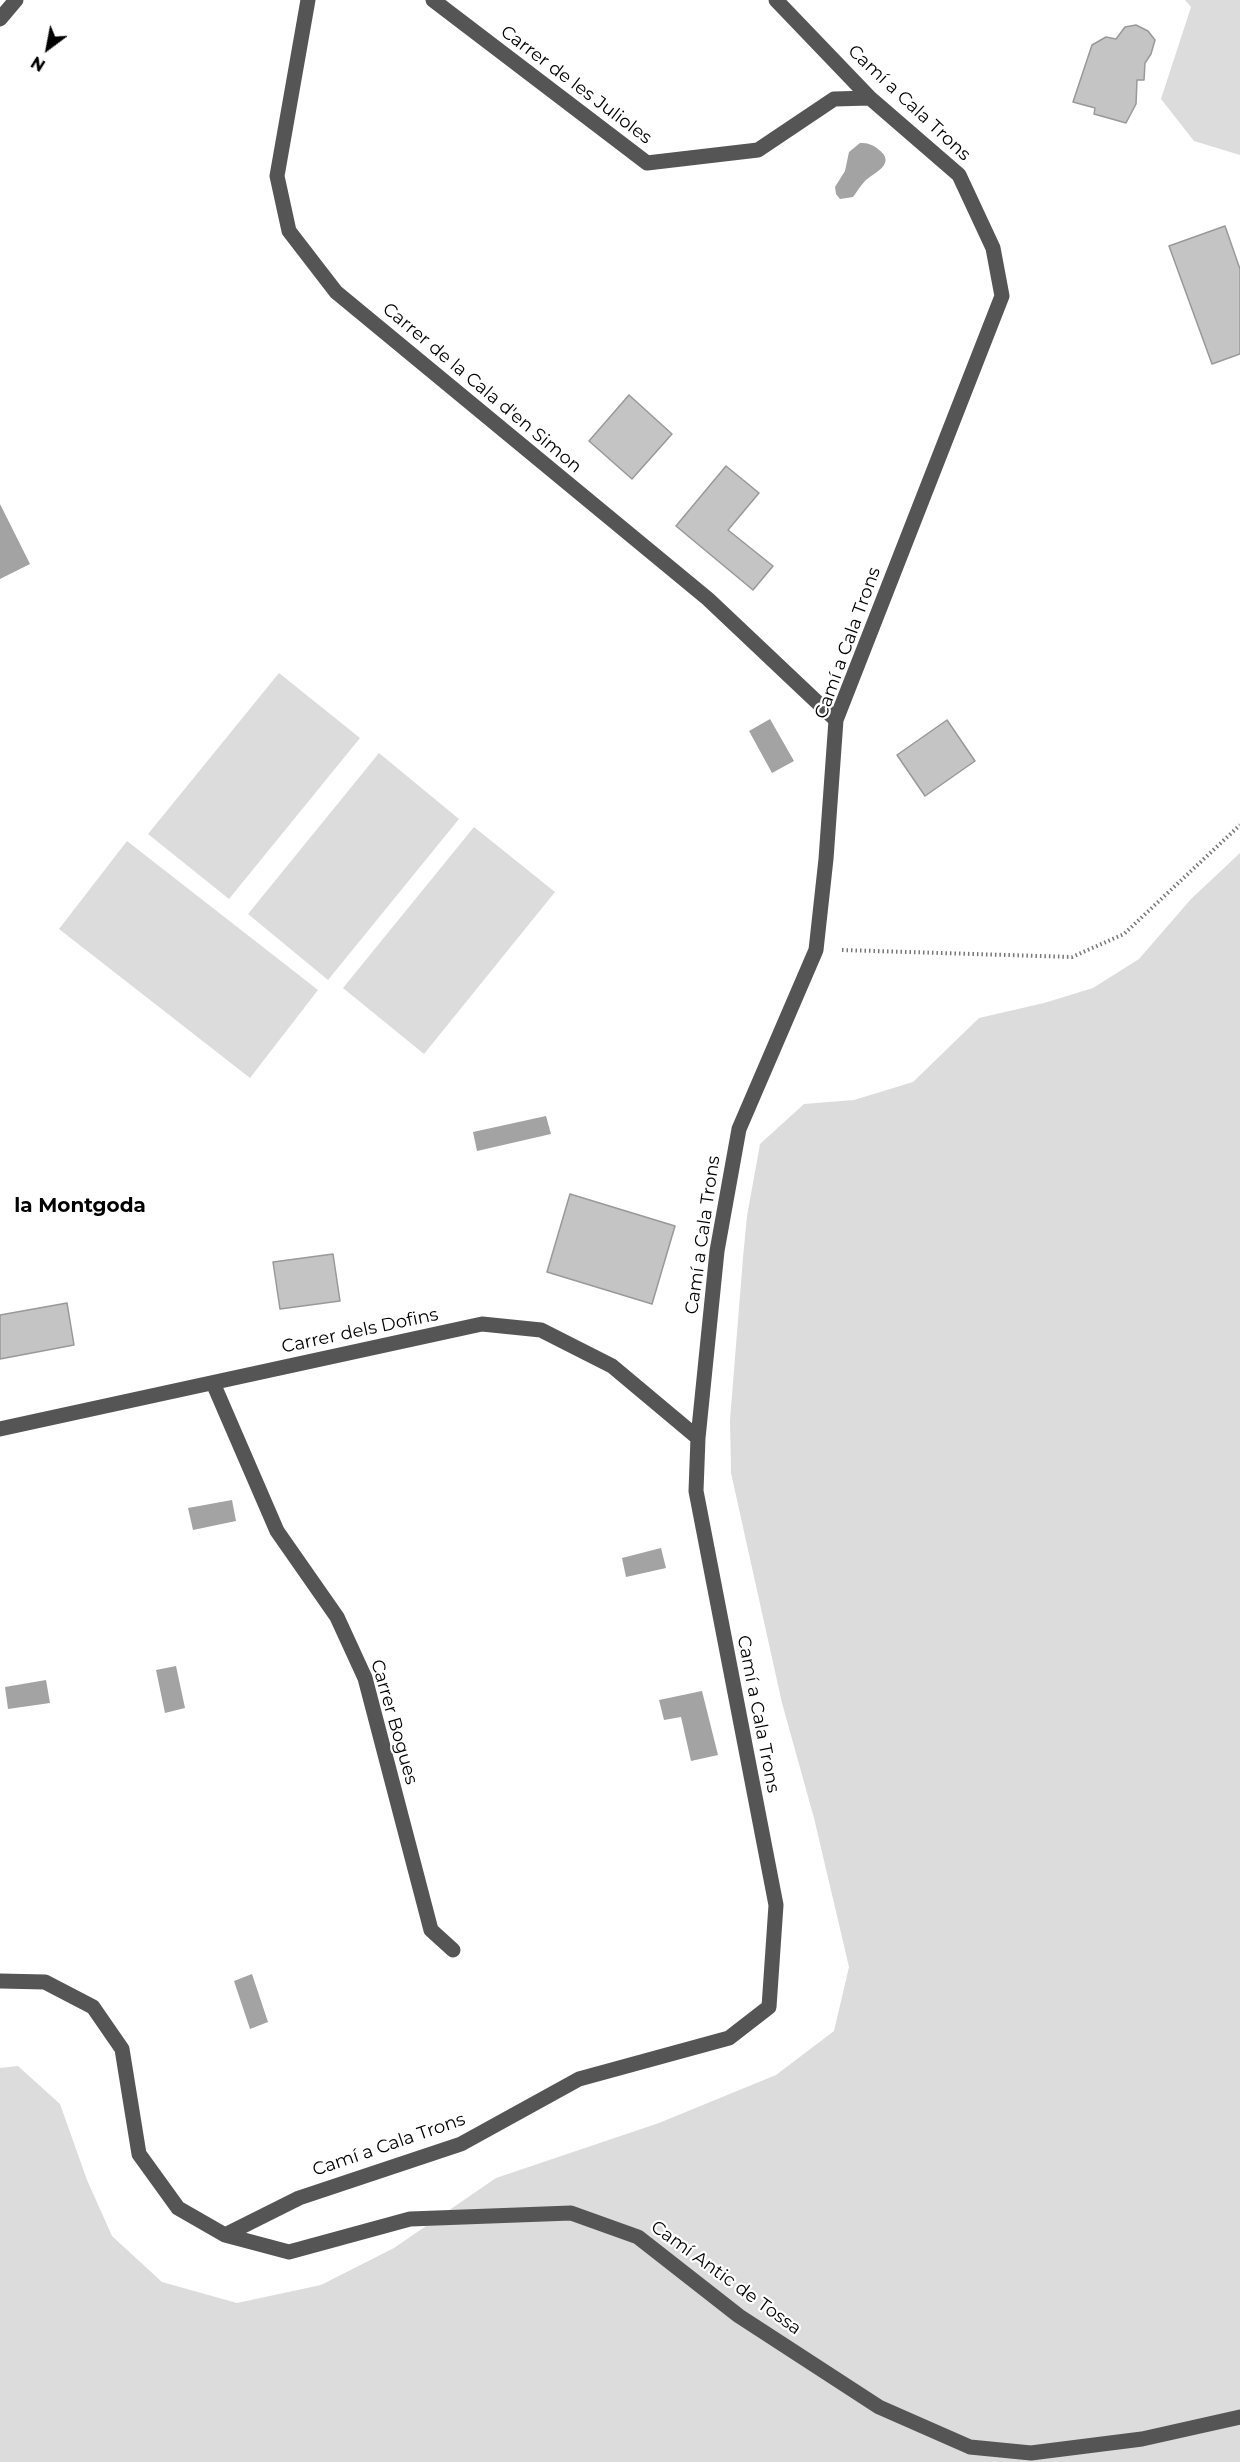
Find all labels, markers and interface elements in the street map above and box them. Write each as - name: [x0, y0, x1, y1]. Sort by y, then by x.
- north arrow: [18, 18, 78, 78]
- street label: Carrer de les Julioles: [496, 21, 656, 149]
- street label: Camí a Cala Trons: [843, 41, 975, 165]
- text: N: [28, 52, 49, 75]
- street label: Carrer de la Cala d'en Simon: [378, 298, 586, 478]
- street label: Camí a Cala Trons: [810, 564, 886, 722]
- street label: Camí a Cala Trons: [681, 1154, 725, 1316]
- district label: la Montgoda: [14, 1194, 146, 1218]
- street label: Carrer dels Dofins: [280, 1304, 440, 1358]
- street label: Camí a Cala Trons: [732, 1633, 784, 1795]
- street label: Carrer Bogues: [366, 1657, 422, 1787]
- street label: Camí a Cala Trons: [310, 2109, 468, 2181]
- street label: Camí Antic de Tossa: [647, 2216, 805, 2340]

